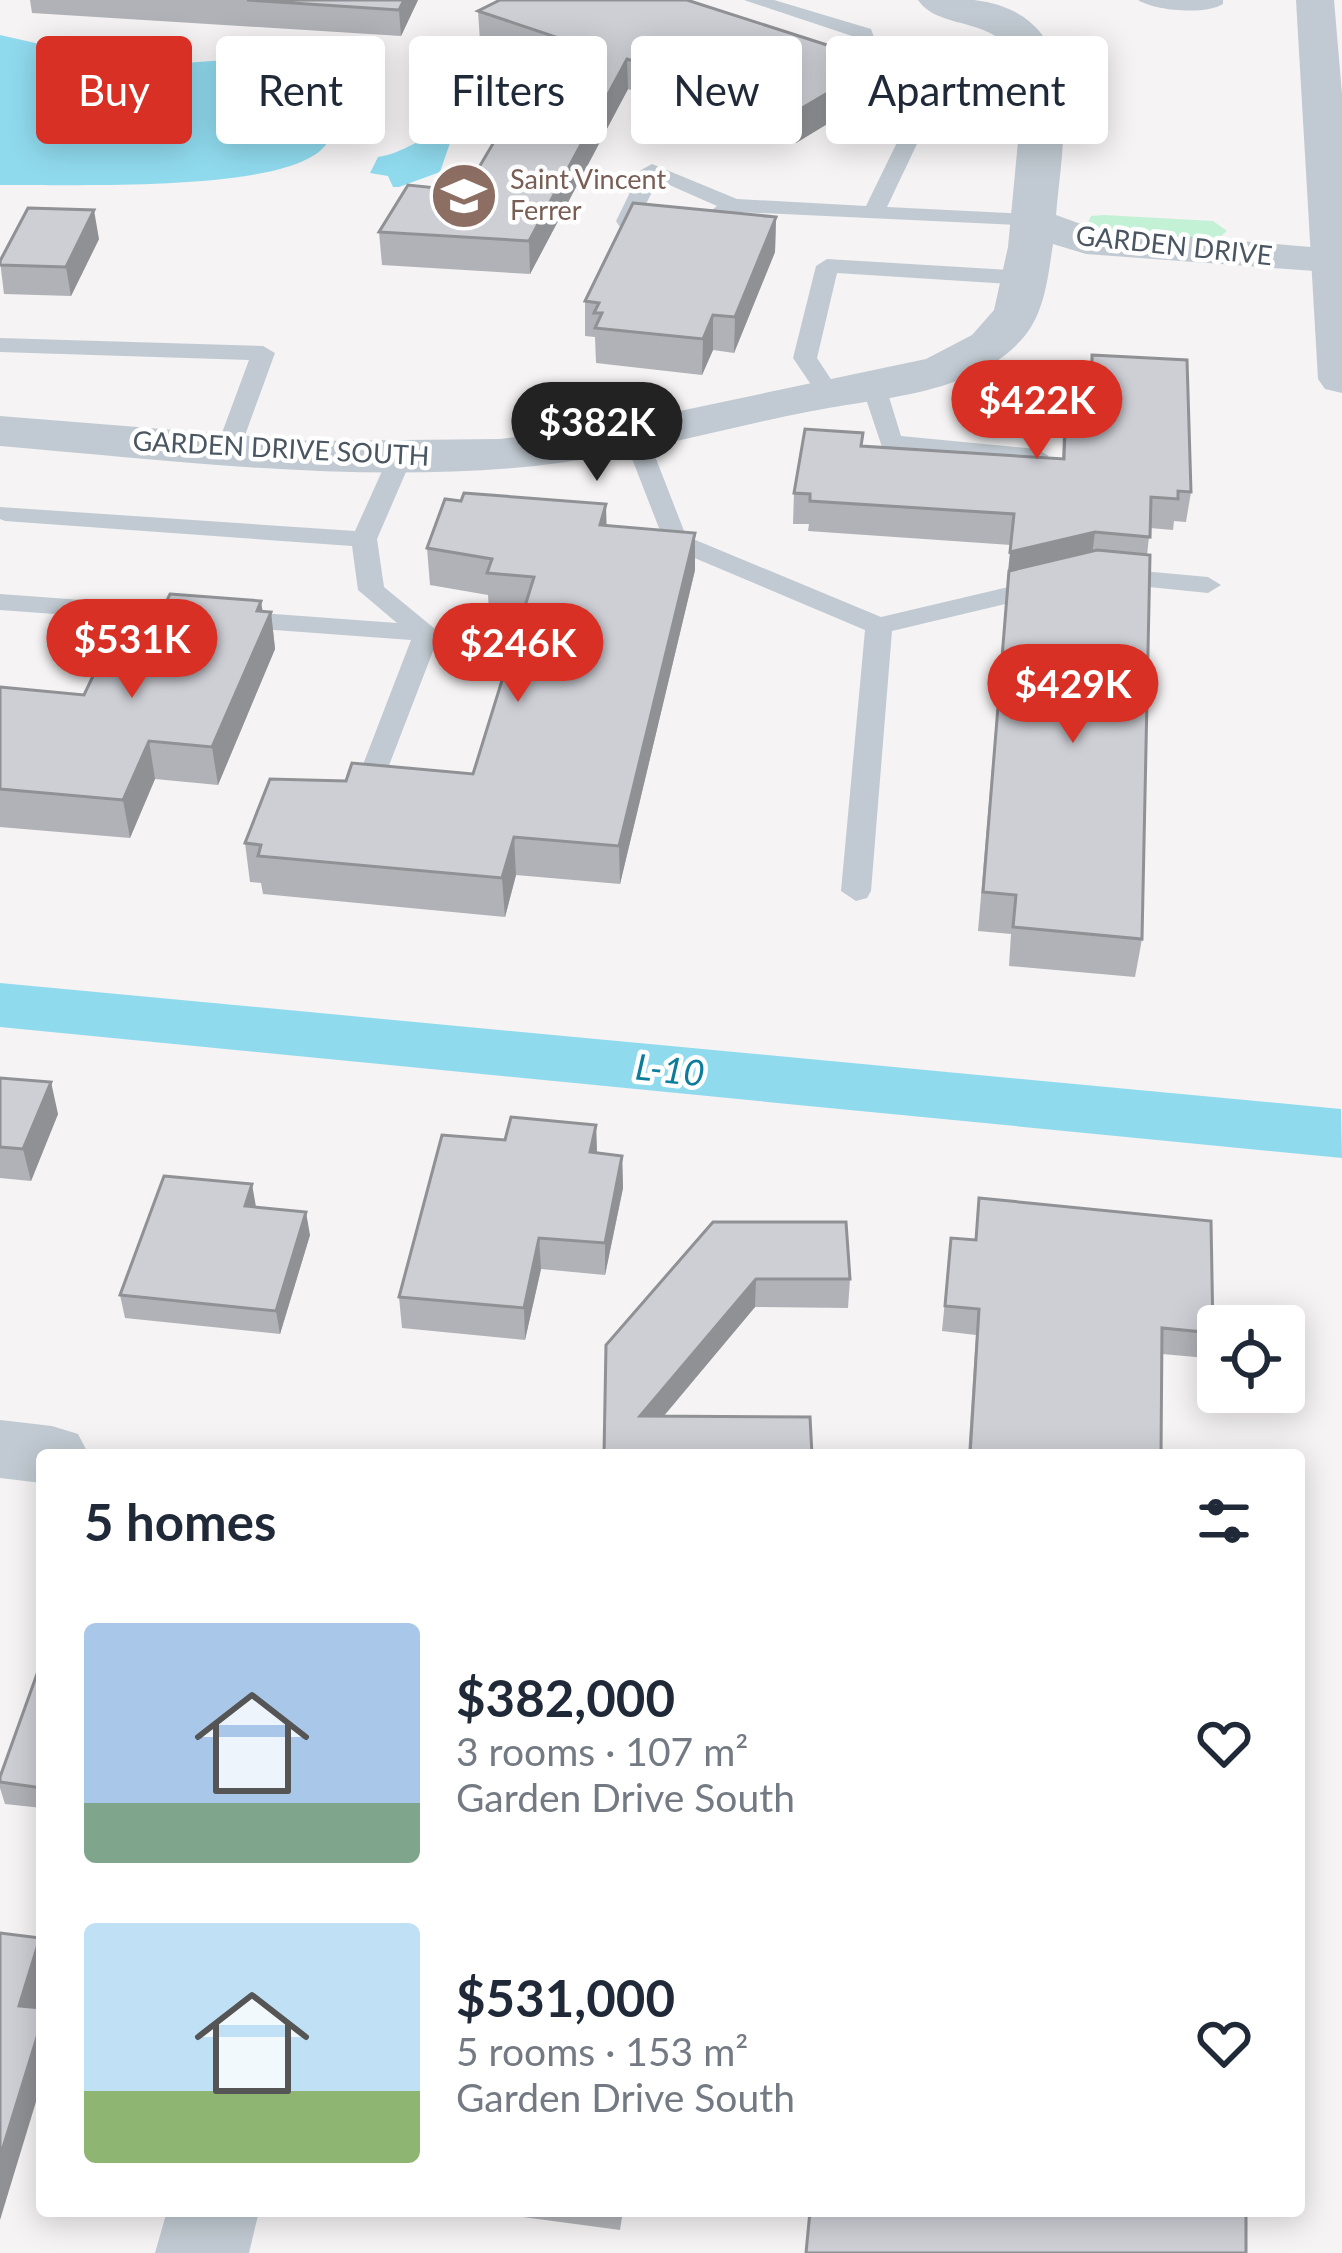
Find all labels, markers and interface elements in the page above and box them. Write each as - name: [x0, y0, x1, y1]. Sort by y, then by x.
- chip: Buy: [36, 36, 192, 144]
- chip: Rent: [216, 36, 385, 144]
- chip: Filters: [409, 36, 607, 144]
- chip: New: [631, 36, 802, 144]
- chip: Apartment: [826, 36, 1108, 144]
- school or university icon: Saint Vincent Ferrer: [429, 161, 499, 231]
- place label: Saint Vincent Ferrer: [510, 162, 666, 226]
- street label: GARDEN DRIVE: [1074, 218, 1274, 271]
- pin: $422K: [953, 360, 1121, 462]
- text: $422K: [978, 376, 1096, 422]
- pin: $382K: [513, 382, 681, 484]
- text: $382K: [538, 398, 656, 444]
- street label: GARDEN DRIVE SOUTH: [132, 423, 430, 472]
- pin: $531K: [48, 599, 216, 701]
- pin: $246K: [434, 603, 602, 705]
- text: $531K: [73, 615, 191, 661]
- text: $246K: [459, 619, 577, 665]
- pin: $429K: [989, 644, 1157, 746]
- text: $429K: [1014, 660, 1132, 706]
- water label: L-10: [634, 1044, 707, 1094]
- map controls: [1197, 1305, 1305, 1413]
- button: locate: [1197, 1305, 1305, 1413]
- icon: filters: [1191, 1488, 1257, 1554]
- text: 5 homes: [84, 1491, 276, 1552]
- text: $382,000: [456, 1667, 675, 1728]
- icon: home: [180, 1671, 324, 1815]
- icon: heart: [1191, 1710, 1257, 1776]
- text: 3 rooms · 107 m²: [456, 1728, 748, 1774]
- text: Garden Drive South: [456, 1774, 795, 1820]
- text: $531,000: [456, 1967, 675, 2028]
- icon: home: [180, 1971, 324, 2115]
- icon: heart: [1191, 2010, 1257, 2076]
- text: 5 rooms · 153 m²: [456, 2028, 748, 2074]
- text: Garden Drive South: [456, 2074, 795, 2120]

